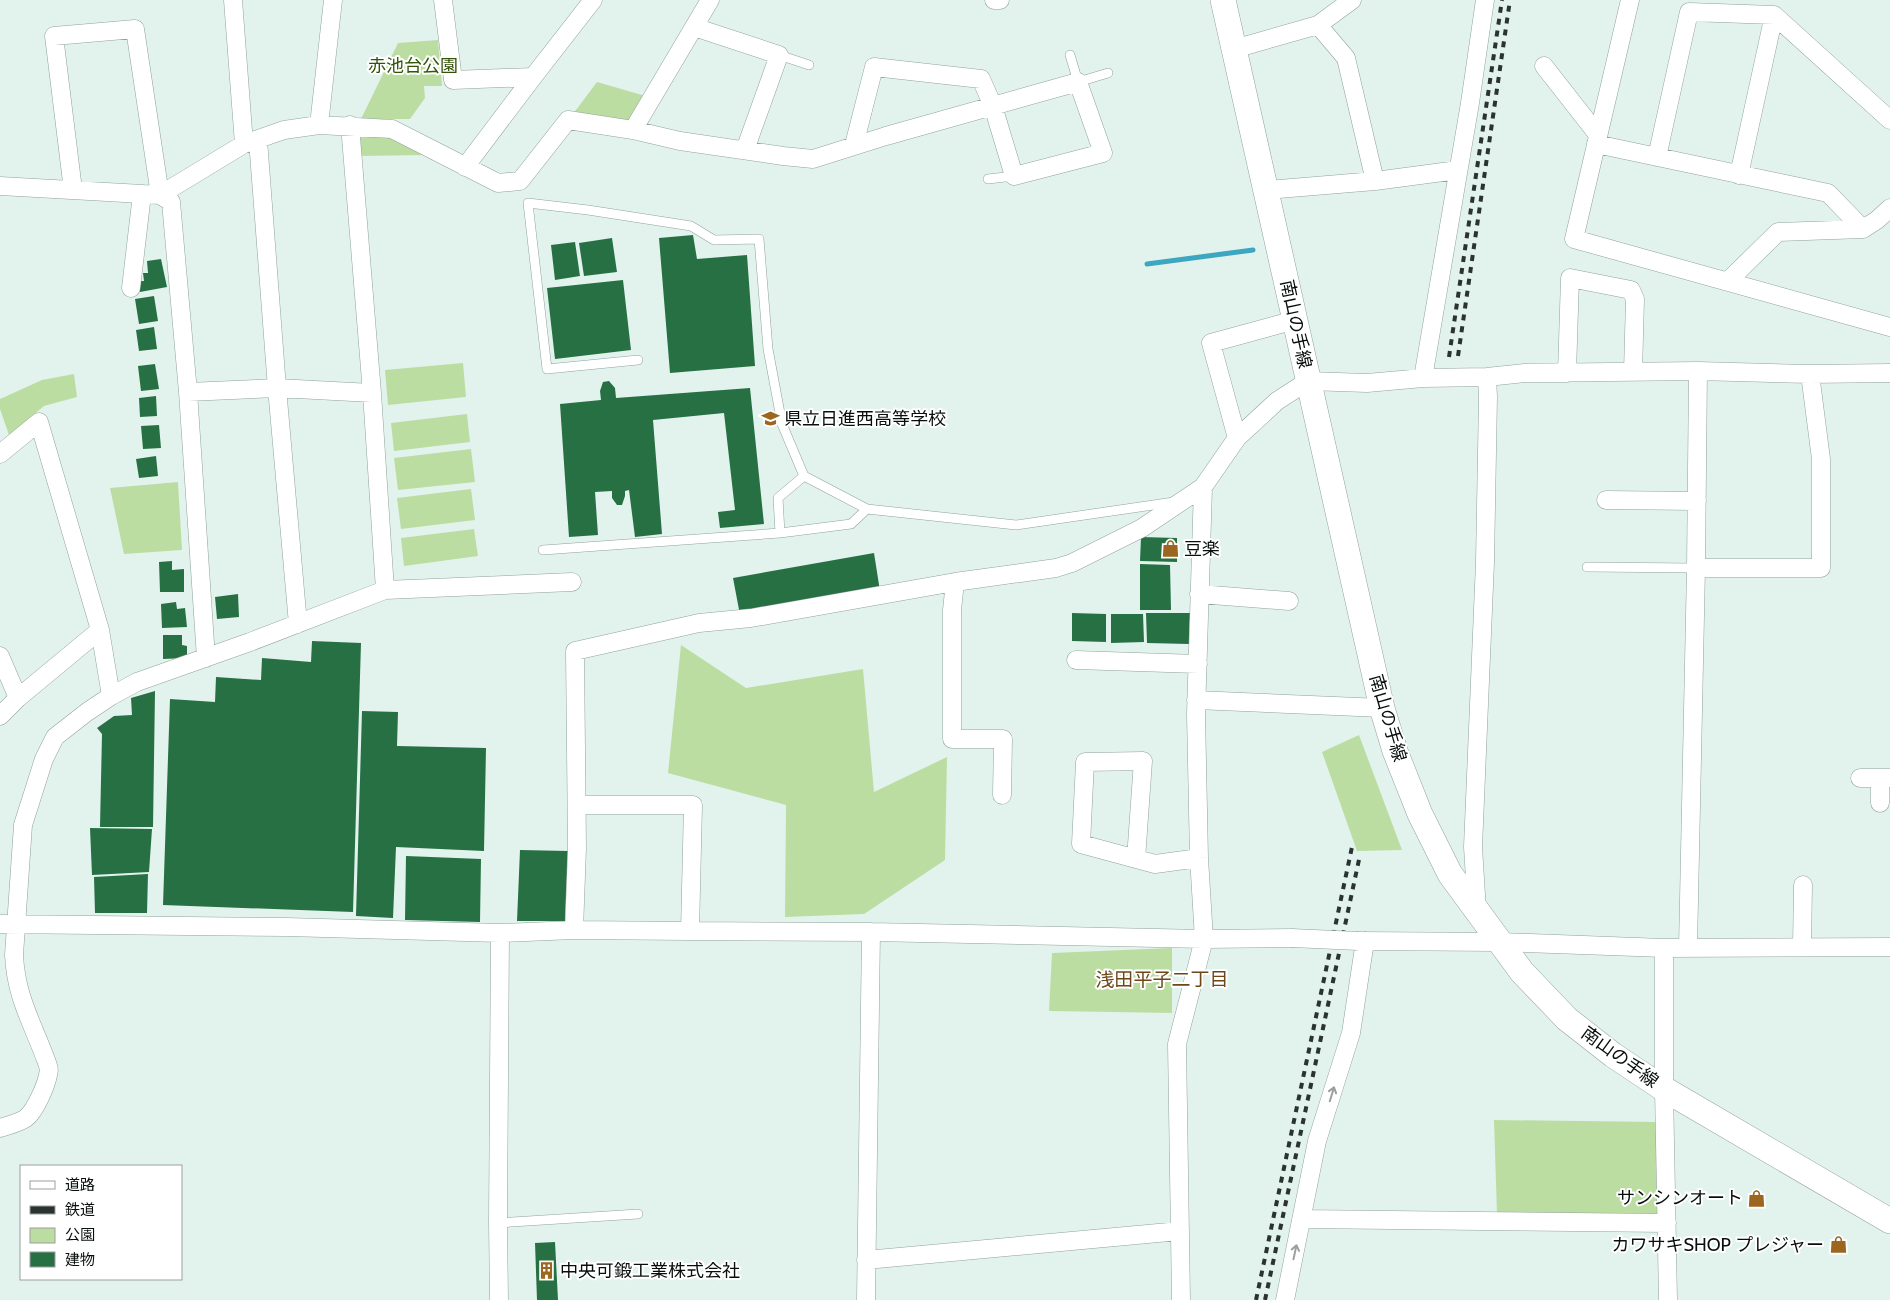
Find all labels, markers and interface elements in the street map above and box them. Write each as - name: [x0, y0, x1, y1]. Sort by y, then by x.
- park label: 赤池台公園: [368, 55, 458, 77]
- street label: 南山の手線: [1276, 278, 1316, 370]
- place label: 県立日進西高等学校: [784, 408, 946, 430]
- school or university icon: 県立日進西高等学校: [760, 409, 780, 429]
- place label: 豆楽: [1184, 538, 1220, 560]
- shop icon: 豆楽: [1160, 539, 1180, 559]
- street label: 南山の手線: [1365, 672, 1411, 764]
- district label: 浅田平子二丁目: [1095, 968, 1229, 991]
- street label: 南山の手線: [1577, 1022, 1663, 1092]
- one-way arrow: [1328, 1087, 1337, 1102]
- legend: [20, 1165, 182, 1280]
- text: 道路: [65, 1176, 95, 1194]
- place label: サンシンオート: [1617, 1187, 1743, 1209]
- shop icon: サンシンオート: [1747, 1188, 1767, 1208]
- text: 鉄道: [65, 1201, 95, 1219]
- text: 公園: [65, 1226, 95, 1244]
- place label: カワサキSHOP プレジャー: [1611, 1234, 1824, 1256]
- shop icon: カワサキSHOP プレジャー: [1828, 1235, 1848, 1255]
- one-way arrow: [1291, 1245, 1300, 1261]
- text: 建物: [65, 1251, 95, 1269]
- place label: 中央可鍛工業株式会社: [560, 1260, 740, 1282]
- building icon: 中央可鍛工業株式会社: [536, 1261, 556, 1281]

